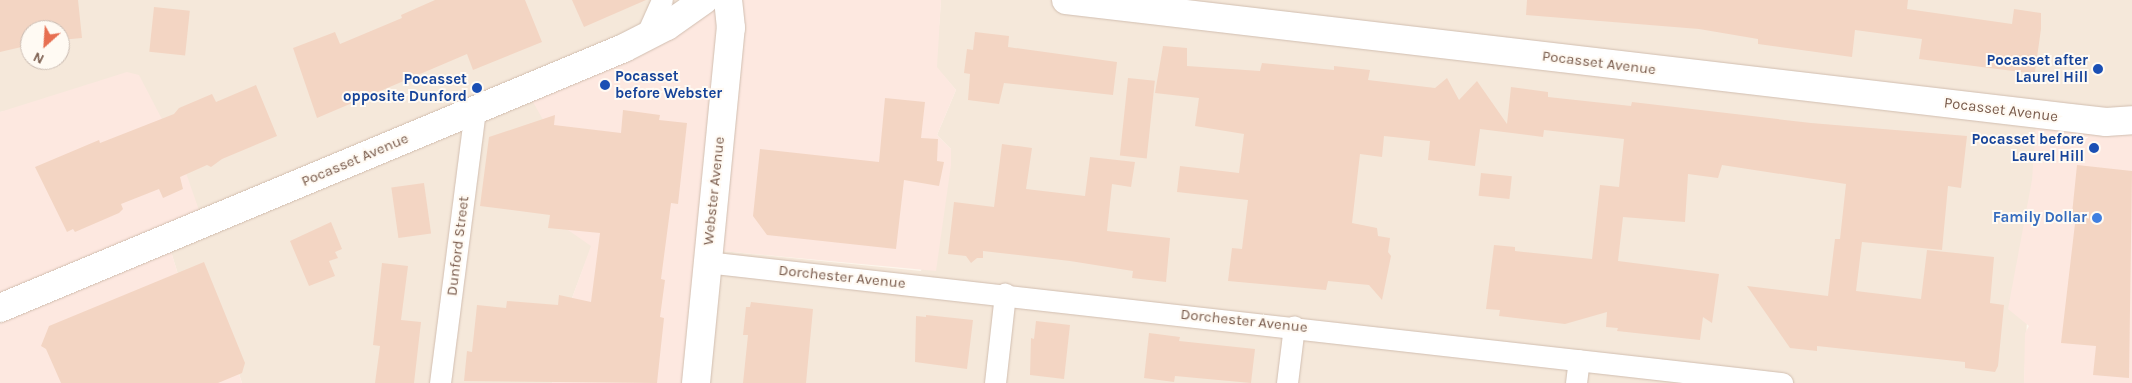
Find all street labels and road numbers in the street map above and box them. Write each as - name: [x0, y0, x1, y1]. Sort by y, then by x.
- street label: Pocasset Avenue: [1541, 47, 1657, 79]
- street label: Pocasset Avenue: [1943, 94, 2059, 126]
- street label: Pocasset Avenue: [299, 129, 411, 191]
- street label: Webster Avenue: [699, 136, 729, 246]
- street label: Dunford Street: [443, 195, 473, 297]
- street label: Dorchester Avenue: [778, 261, 906, 293]
- street label: Dorchester Avenue: [1180, 305, 1308, 337]

